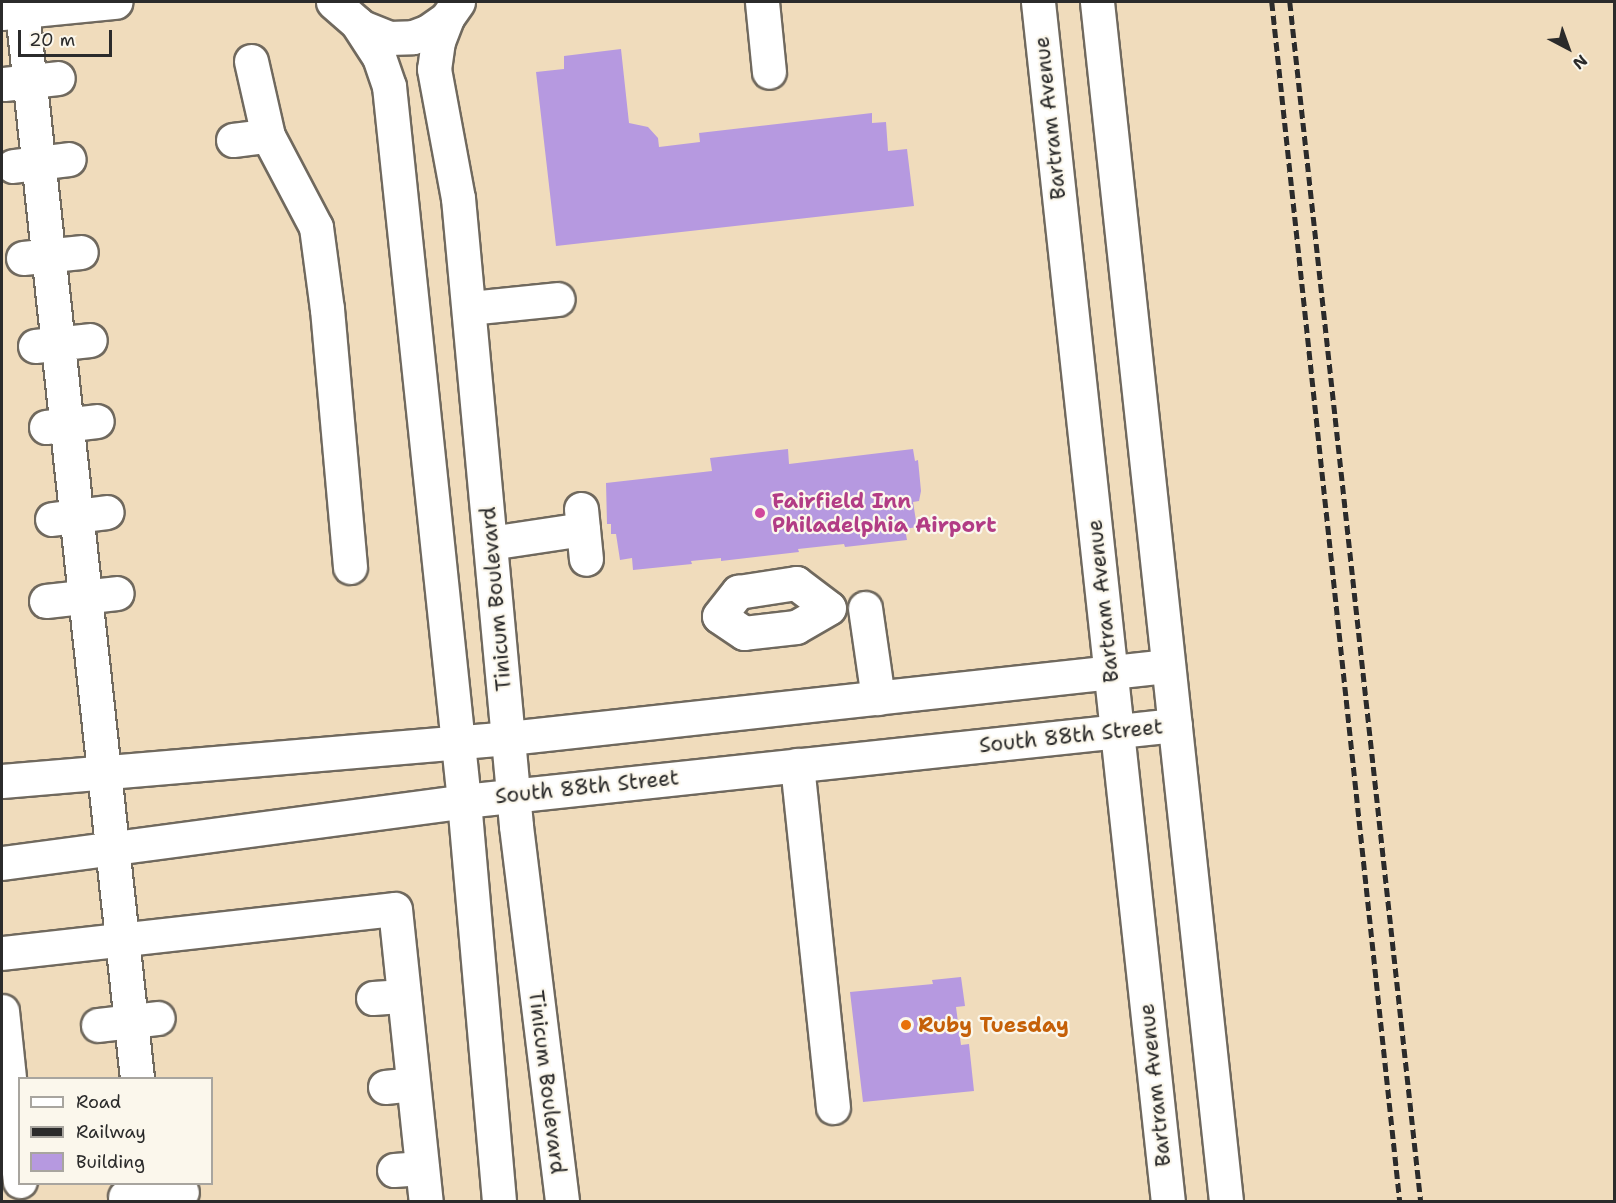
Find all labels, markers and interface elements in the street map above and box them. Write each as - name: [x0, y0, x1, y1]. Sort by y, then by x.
- scale bar: [21, 18, 116, 56]
- north arrow: [1538, 18, 1598, 78]
- text: 20 m: [29, 28, 75, 52]
- street label: Bartram Avenue: [1029, 35, 1071, 201]
- text: N: [1568, 50, 1592, 74]
- place label: Fairfield Inn Philadelphia Airport: [772, 488, 996, 538]
- street label: Tinicum Boulevard: [475, 506, 517, 692]
- marker: Fairfield Inn Philadelphia Airport: [753, 506, 767, 520]
- street label: Bartram Avenue: [1082, 518, 1124, 684]
- street label: South 88th Street: [978, 714, 1164, 758]
- street label: South 88th Street: [494, 765, 680, 809]
- street label: Tinicum Boulevard: [523, 989, 571, 1175]
- street label: Bartram Avenue: [1134, 1002, 1176, 1168]
- place label: Ruby Tuesday: [918, 1012, 1069, 1038]
- marker: Ruby Tuesday: [899, 1018, 913, 1032]
- legend: [18, 1077, 213, 1185]
- text: Road: [76, 1090, 121, 1114]
- text: Railway: [76, 1120, 146, 1144]
- text: Building: [76, 1150, 145, 1174]

